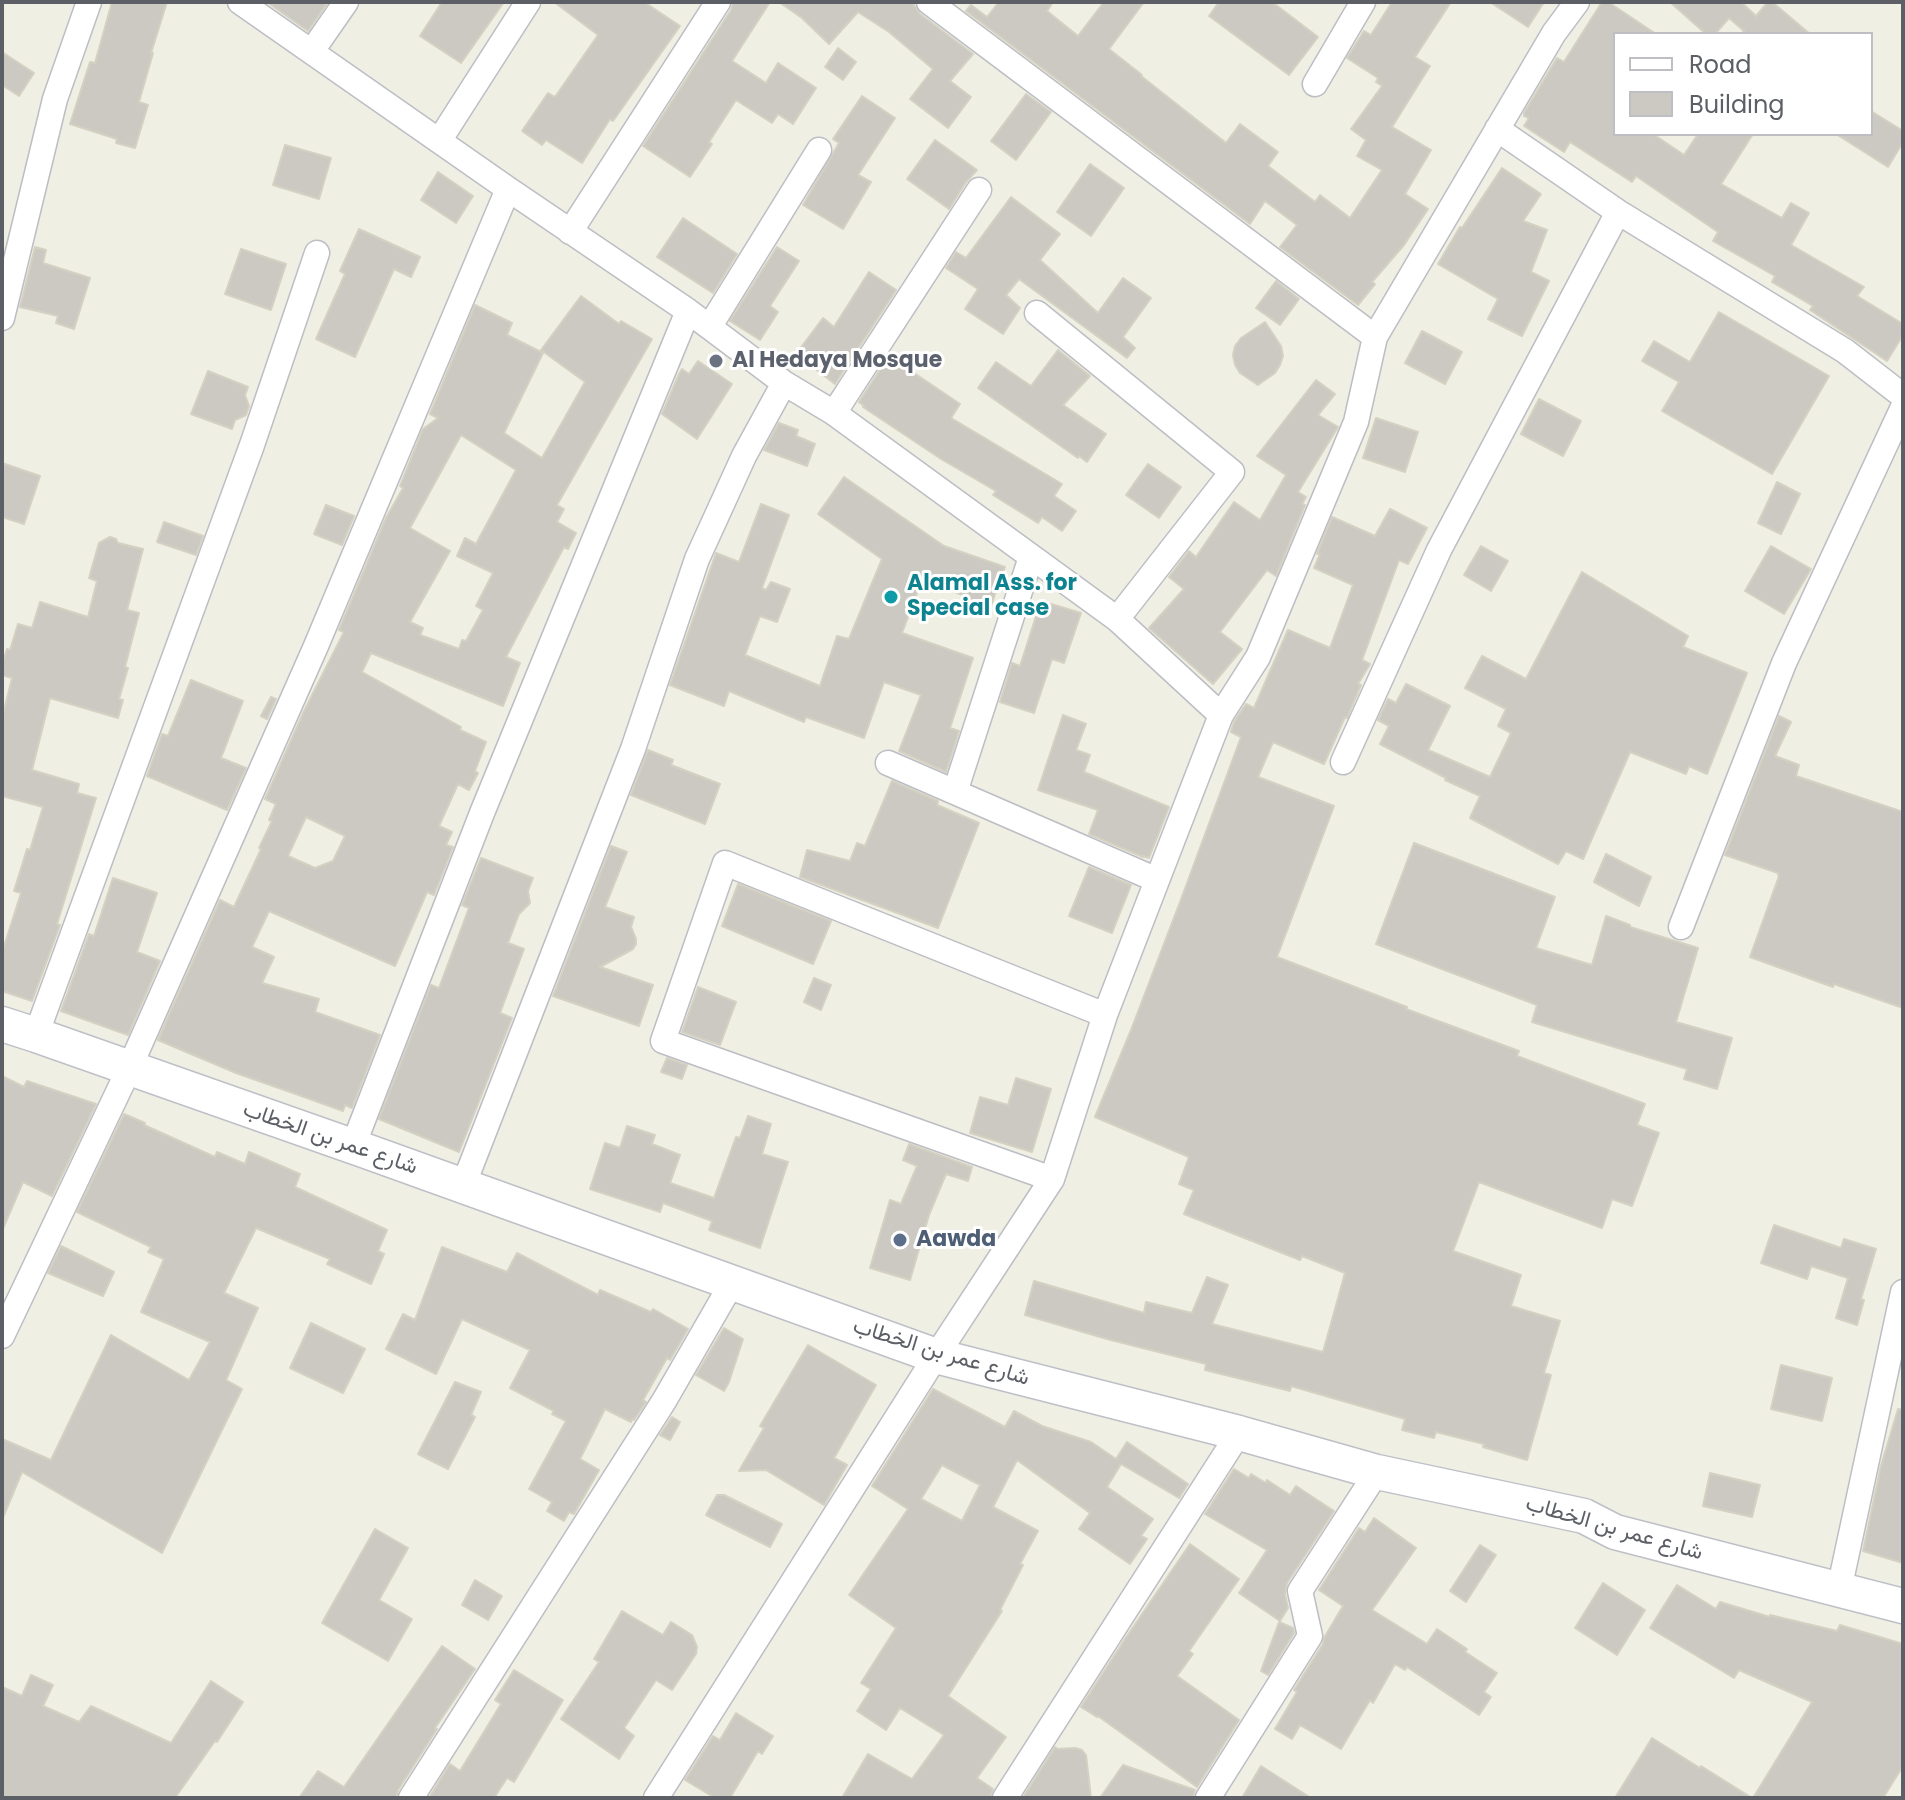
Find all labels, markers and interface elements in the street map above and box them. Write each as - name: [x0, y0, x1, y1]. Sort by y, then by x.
- legend: [1613, 32, 1873, 136]
- text: Road: [1689, 48, 1751, 81]
- text: Building: [1689, 88, 1785, 121]
- place label: Al Hedaya Mosque: [732, 348, 942, 374]
- marker: Al Hedaya Mosque: [707, 352, 725, 370]
- place label: Alamal Ass. for Special case: [907, 571, 1077, 622]
- marker: Alamal Ass. for Special case: [882, 588, 900, 606]
- street label: شارع عمر بن الخطاب: [239, 1097, 421, 1181]
- place label: Aawda: [916, 1227, 996, 1253]
- marker: Aawda: [891, 1231, 909, 1249]
- street label: شارع عمر بن الخطاب: [850, 1314, 1032, 1392]
- street label: شارع عمر بن الخطاب: [1522, 1491, 1706, 1567]

